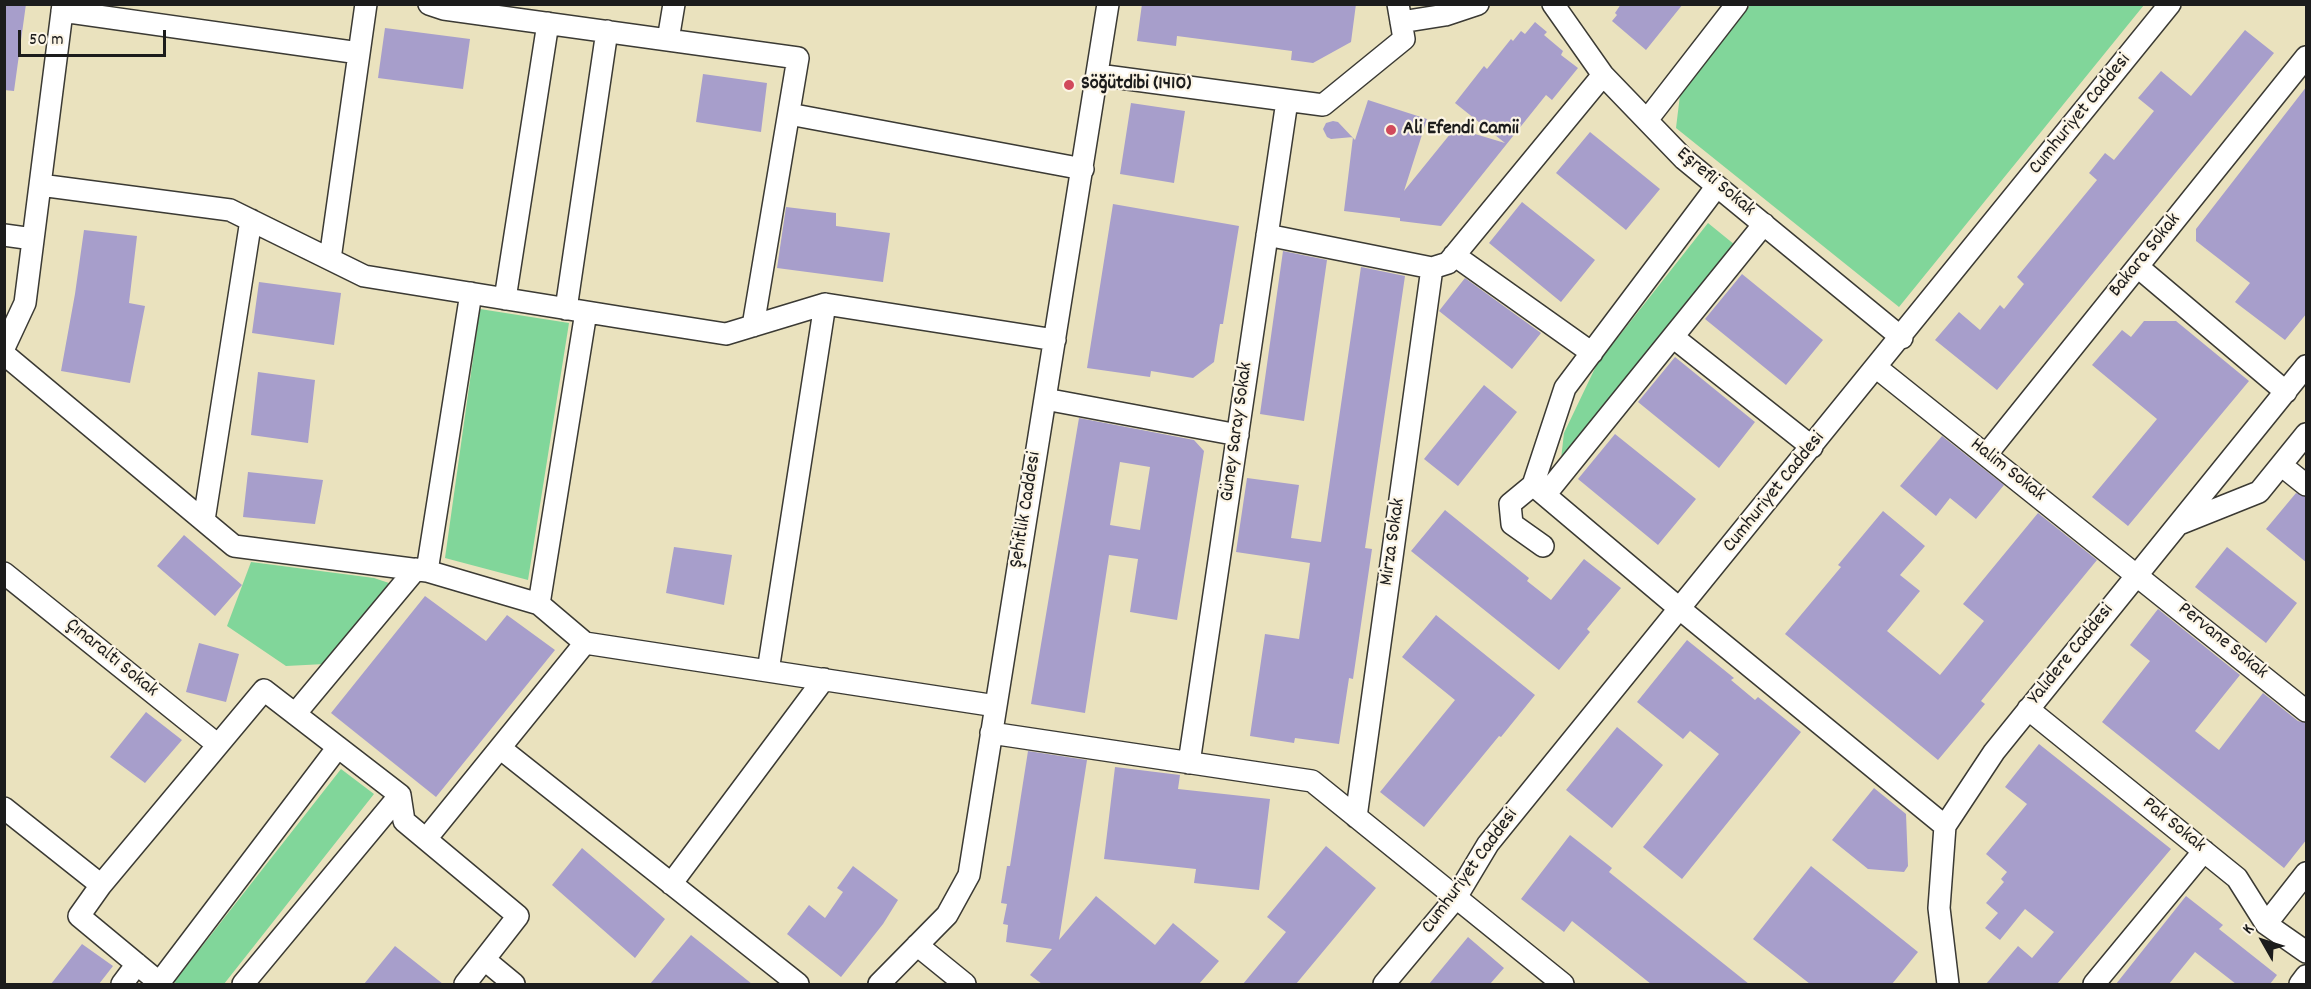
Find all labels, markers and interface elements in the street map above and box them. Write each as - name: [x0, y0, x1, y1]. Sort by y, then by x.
- scale bar: [21, 18, 170, 56]
- text: 50 m: [29, 28, 64, 53]
- street label: Cumhuriyet Caddesi: [2025, 50, 2137, 180]
- place label: Söğütdibi (1410): [1081, 73, 1191, 97]
- marker: Söğütdibi (1410): [1062, 78, 1076, 92]
- place label: Ali Efendi Camii: [1403, 118, 1519, 142]
- marker: Ali Efendi Camii: [1384, 123, 1398, 137]
- street label: Eşrefli Sokak: [1671, 143, 1759, 223]
- street label: Bakara Sokak: [2105, 209, 2187, 303]
- street label: Güney Saray Sokak: [1216, 361, 1260, 503]
- street label: Cumhuriyet Caddesi: [1719, 428, 1831, 558]
- street label: Halim Sokak: [1964, 434, 2050, 508]
- street label: Şehitlik Caddesi: [1006, 450, 1048, 570]
- street label: Mirza Sokak: [1376, 497, 1412, 587]
- street label: Pervane Sokak: [2172, 598, 2272, 686]
- street label: Yalıdere Caddesi: [2024, 600, 2120, 710]
- street label: Çınaraltı Sokak: [60, 614, 162, 704]
- street label: Pak Sokak: [2136, 793, 2210, 859]
- street label: Cumhuriyet Caddesi: [1418, 805, 1524, 939]
- north arrow: [2233, 911, 2293, 971]
- text: K: [2237, 919, 2260, 939]

